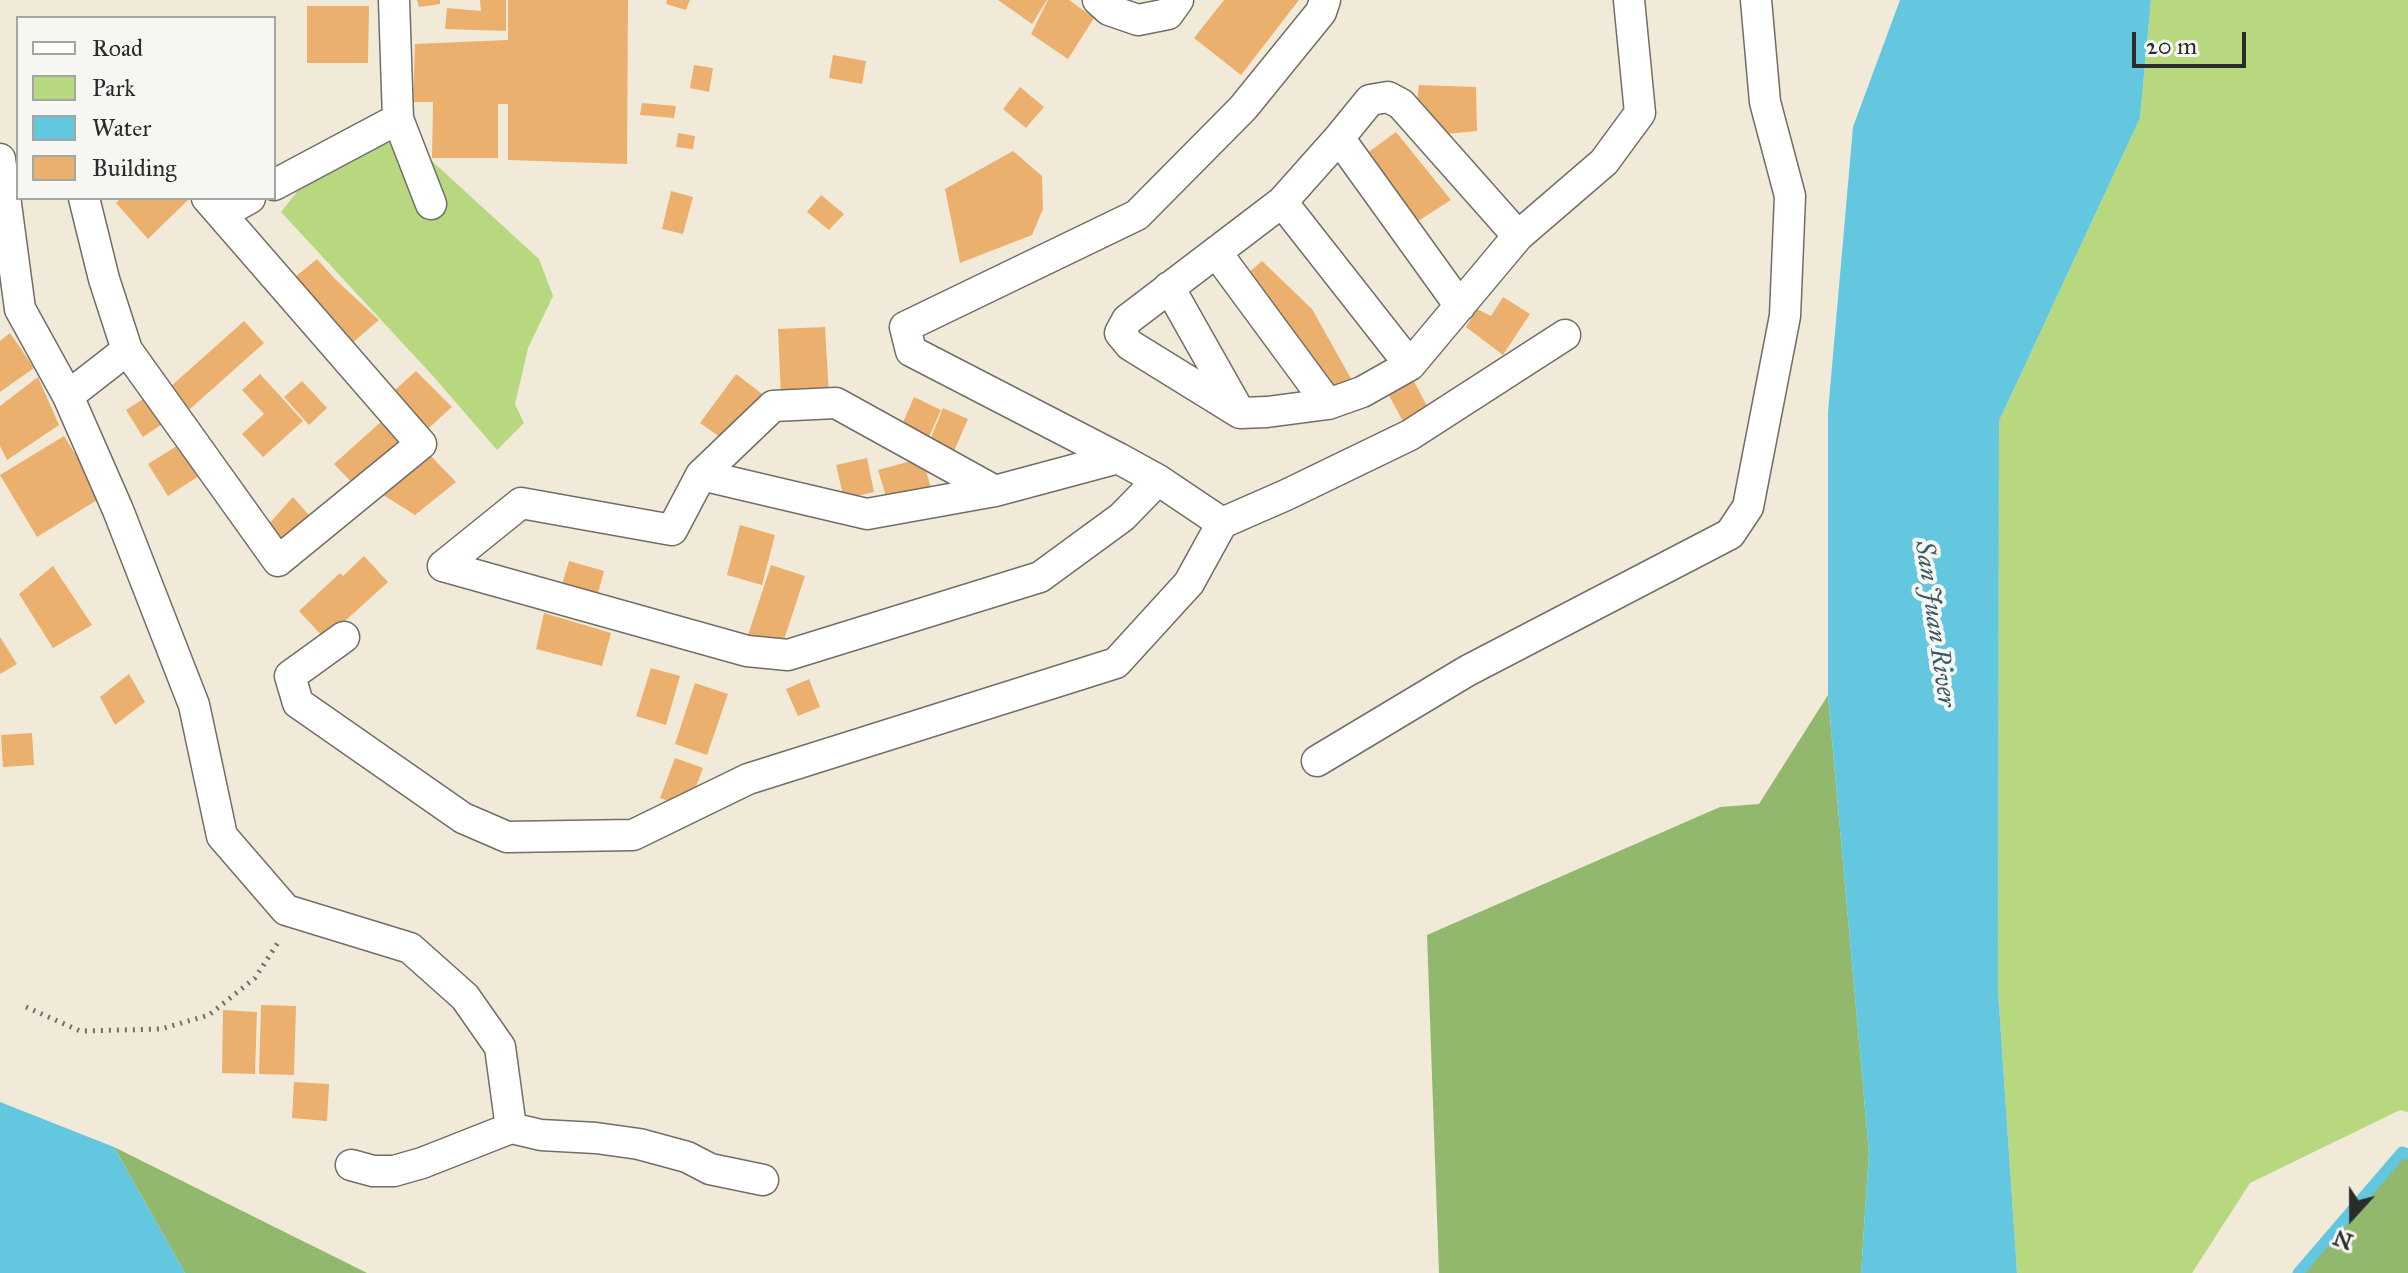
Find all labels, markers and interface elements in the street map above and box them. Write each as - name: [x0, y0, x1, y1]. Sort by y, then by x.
- legend: [16, 16, 276, 200]
- scale bar: [2136, 16, 2250, 66]
- text: 20 m: [2146, 31, 2197, 61]
- text: Road: [92, 33, 143, 63]
- text: Park: [92, 73, 135, 103]
- text: Water: [92, 113, 151, 143]
- text: Building: [92, 153, 177, 183]
- water label: San Juan River: [1907, 539, 1961, 709]
- north arrow: [2312, 1177, 2392, 1257]
- text: N: [2330, 1224, 2357, 1256]

